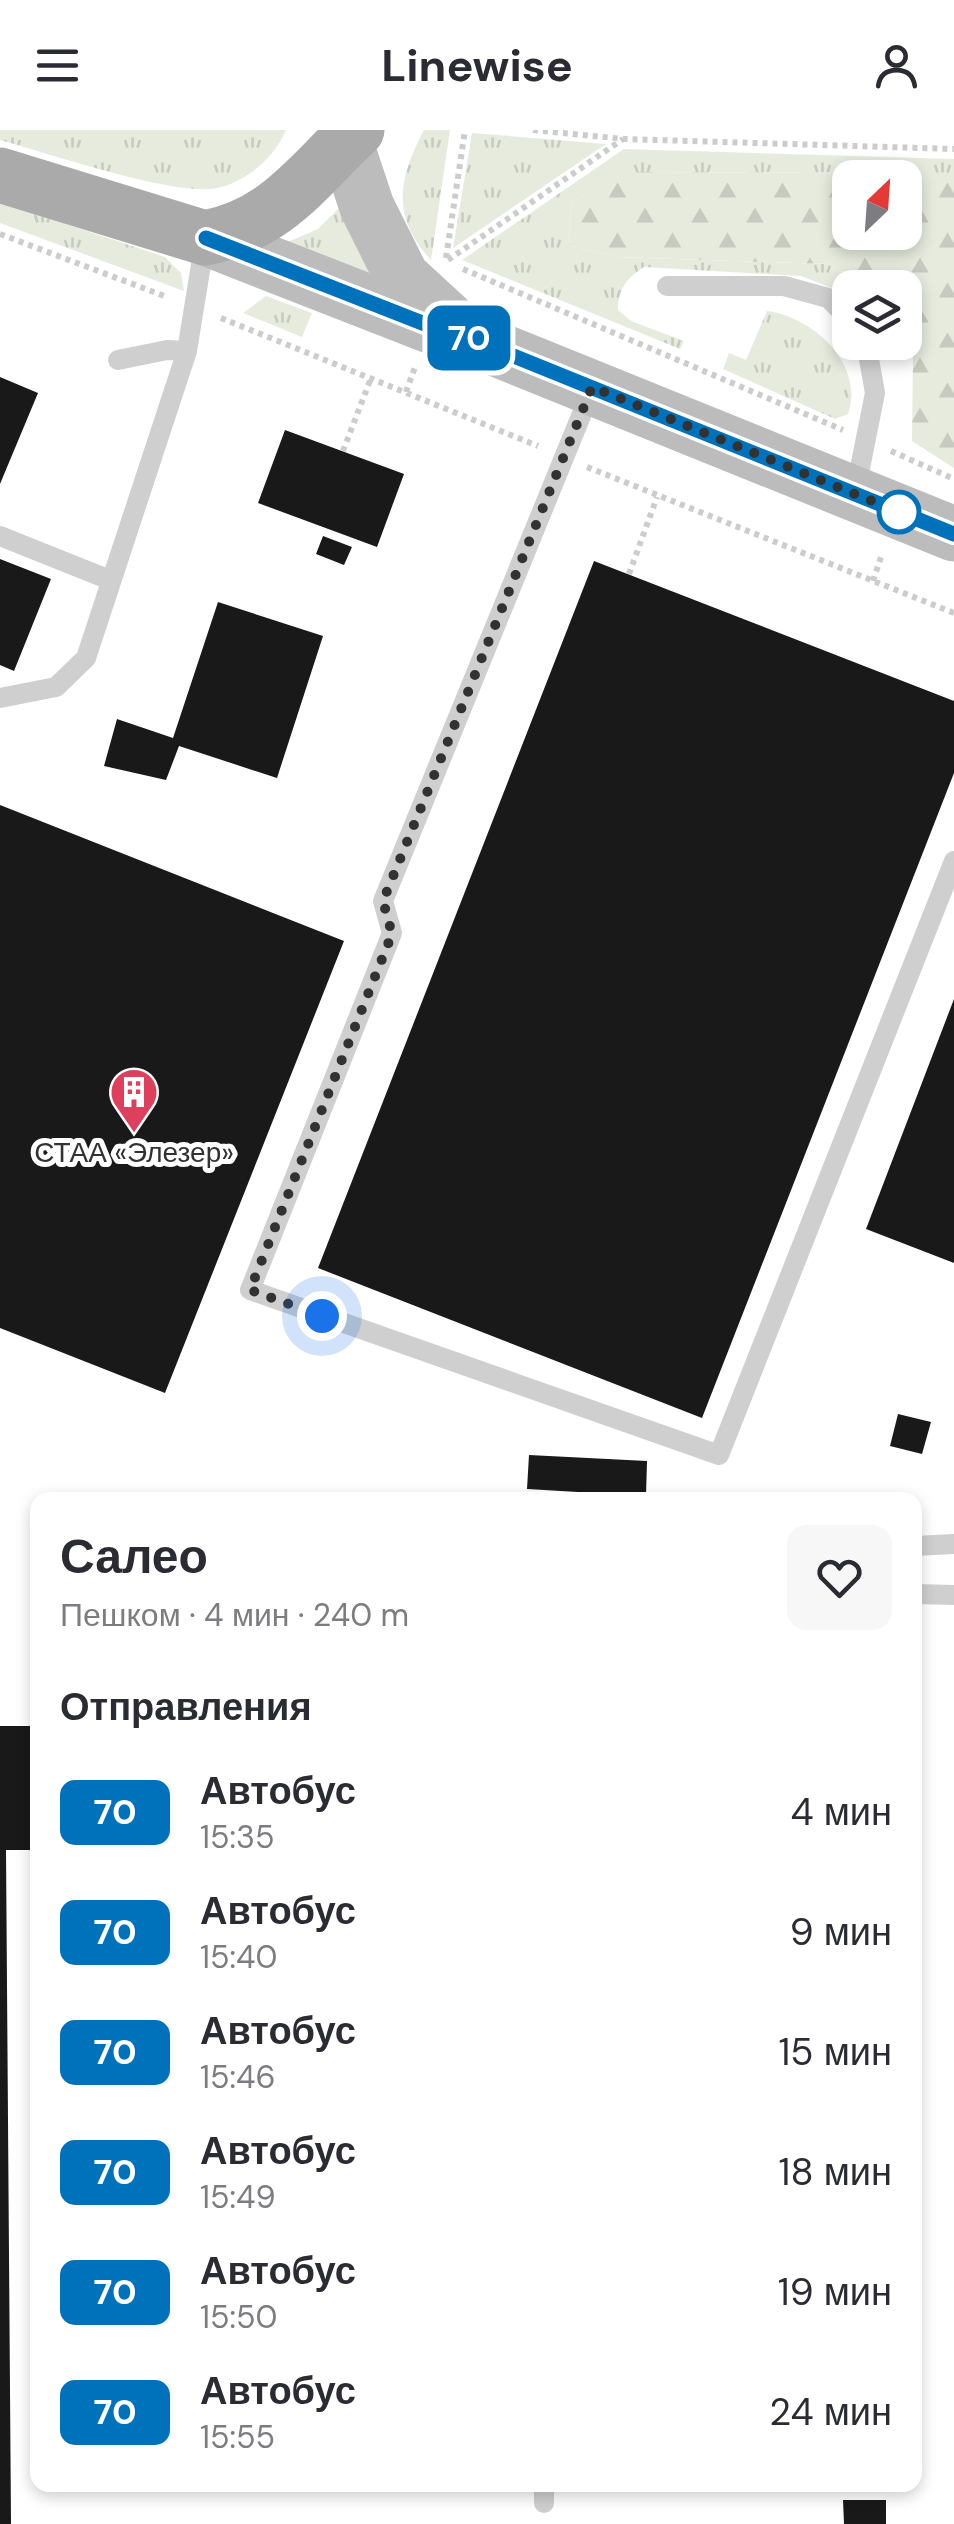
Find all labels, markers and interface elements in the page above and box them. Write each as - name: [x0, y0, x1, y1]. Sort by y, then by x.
- text: Linewise: [381, 36, 573, 95]
- icon: menu: [30, 38, 85, 93]
- icon: person: [869, 38, 924, 93]
- north arrow: [832, 160, 922, 250]
- map controls: [832, 160, 922, 360]
- button: layers: [832, 270, 922, 360]
- line badge: 70: [424, 306, 514, 370]
- text: 70: [447, 315, 491, 361]
- unlabelled marker: [878, 491, 920, 533]
- building icon: СТАА «Элезер»: [108, 1066, 160, 1134]
- place label: СТАА «Элезер»: [34, 1134, 234, 1171]
- your location: [297, 1291, 347, 1341]
- text: Салео: [60, 1525, 208, 1588]
- button: heart: [787, 1525, 892, 1630]
- text: Пешком · 4 мин · 240 m: [60, 1594, 409, 1636]
- text: Отправления: [60, 1682, 312, 1732]
- text: Автобус: [200, 1766, 356, 1816]
- text: 4 мин: [790, 1787, 892, 1837]
- text: 70: [93, 1789, 137, 1835]
- text: 15:35: [200, 1816, 274, 1858]
- text: Автобус: [200, 1886, 356, 1936]
- text: 9 мин: [790, 1907, 892, 1957]
- text: 70: [93, 1909, 137, 1955]
- text: 15:40: [200, 1936, 277, 1978]
- text: Автобус: [200, 2006, 356, 2056]
- text: 15 мин: [779, 2027, 892, 2077]
- text: 70: [93, 2029, 137, 2075]
- text: 15:46: [200, 2056, 276, 2098]
- text: Автобус: [200, 2126, 356, 2176]
- text: 18 мин: [779, 2147, 892, 2197]
- text: 70: [93, 2149, 137, 2195]
- text: 15:49: [200, 2176, 276, 2218]
- text: Автобус: [200, 2246, 356, 2296]
- text: 19 мин: [778, 2267, 892, 2317]
- text: 70: [93, 2269, 137, 2315]
- text: 15:50: [200, 2296, 277, 2338]
- text: Автобус: [200, 2366, 356, 2416]
- text: 24 мин: [769, 2387, 892, 2437]
- text: 70: [93, 2389, 137, 2435]
- text: 15:55: [200, 2416, 275, 2458]

